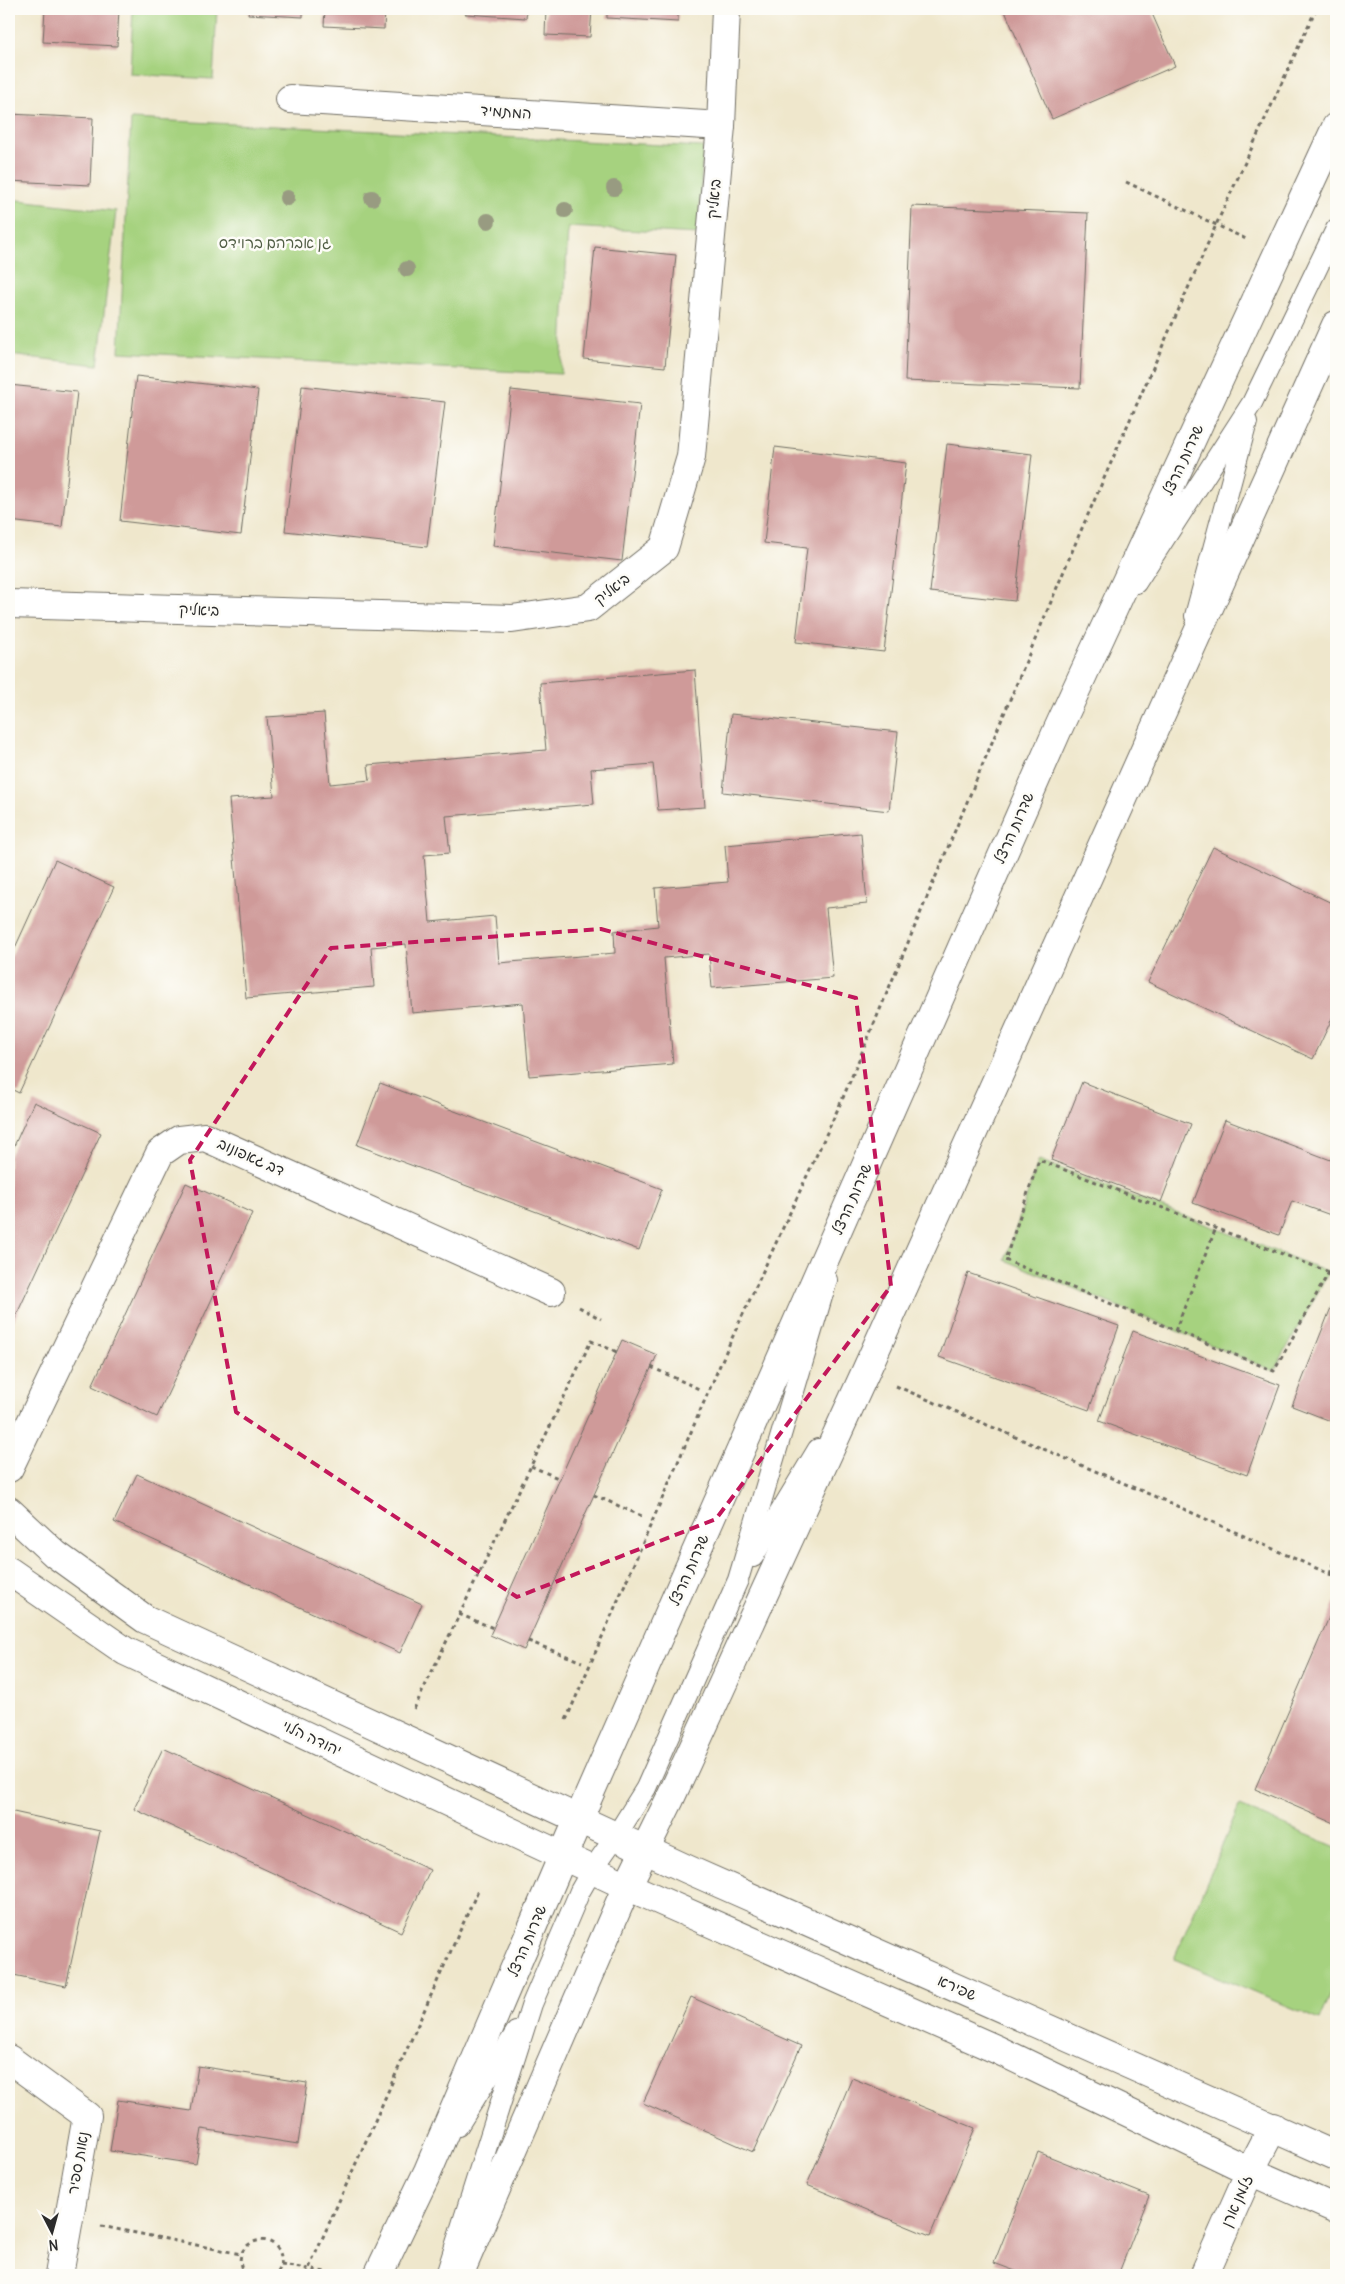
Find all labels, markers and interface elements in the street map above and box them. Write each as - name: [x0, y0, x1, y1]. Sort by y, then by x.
- street label: המתמיד: [480, 100, 532, 123]
- street label: ביאליק: [702, 178, 725, 220]
- park label: גן אברהם ברוידס: [219, 233, 331, 252]
- street label: שדרות הרצל: [1158, 421, 1207, 498]
- street label: ביאליק: [590, 569, 634, 609]
- street label: ביאליק: [178, 599, 220, 620]
- street label: שדרות הרצל: [989, 789, 1038, 867]
- street label: דב גאפונוב: [215, 1133, 288, 1180]
- street label: שדרות הרצל: [827, 1160, 876, 1238]
- street label: שדרות הרצל: [664, 1531, 713, 1609]
- street label: יהודה הלוי: [280, 1716, 345, 1760]
- street label: שדרות הרצל: [503, 1902, 550, 1980]
- street label: שפירא: [935, 1971, 980, 2005]
- street label: נאות ספיר: [63, 2130, 92, 2196]
- street label: זלמן ארן: [1217, 2172, 1257, 2230]
- north arrow: [28, 2206, 78, 2256]
- text: N: [48, 2235, 59, 2254]

